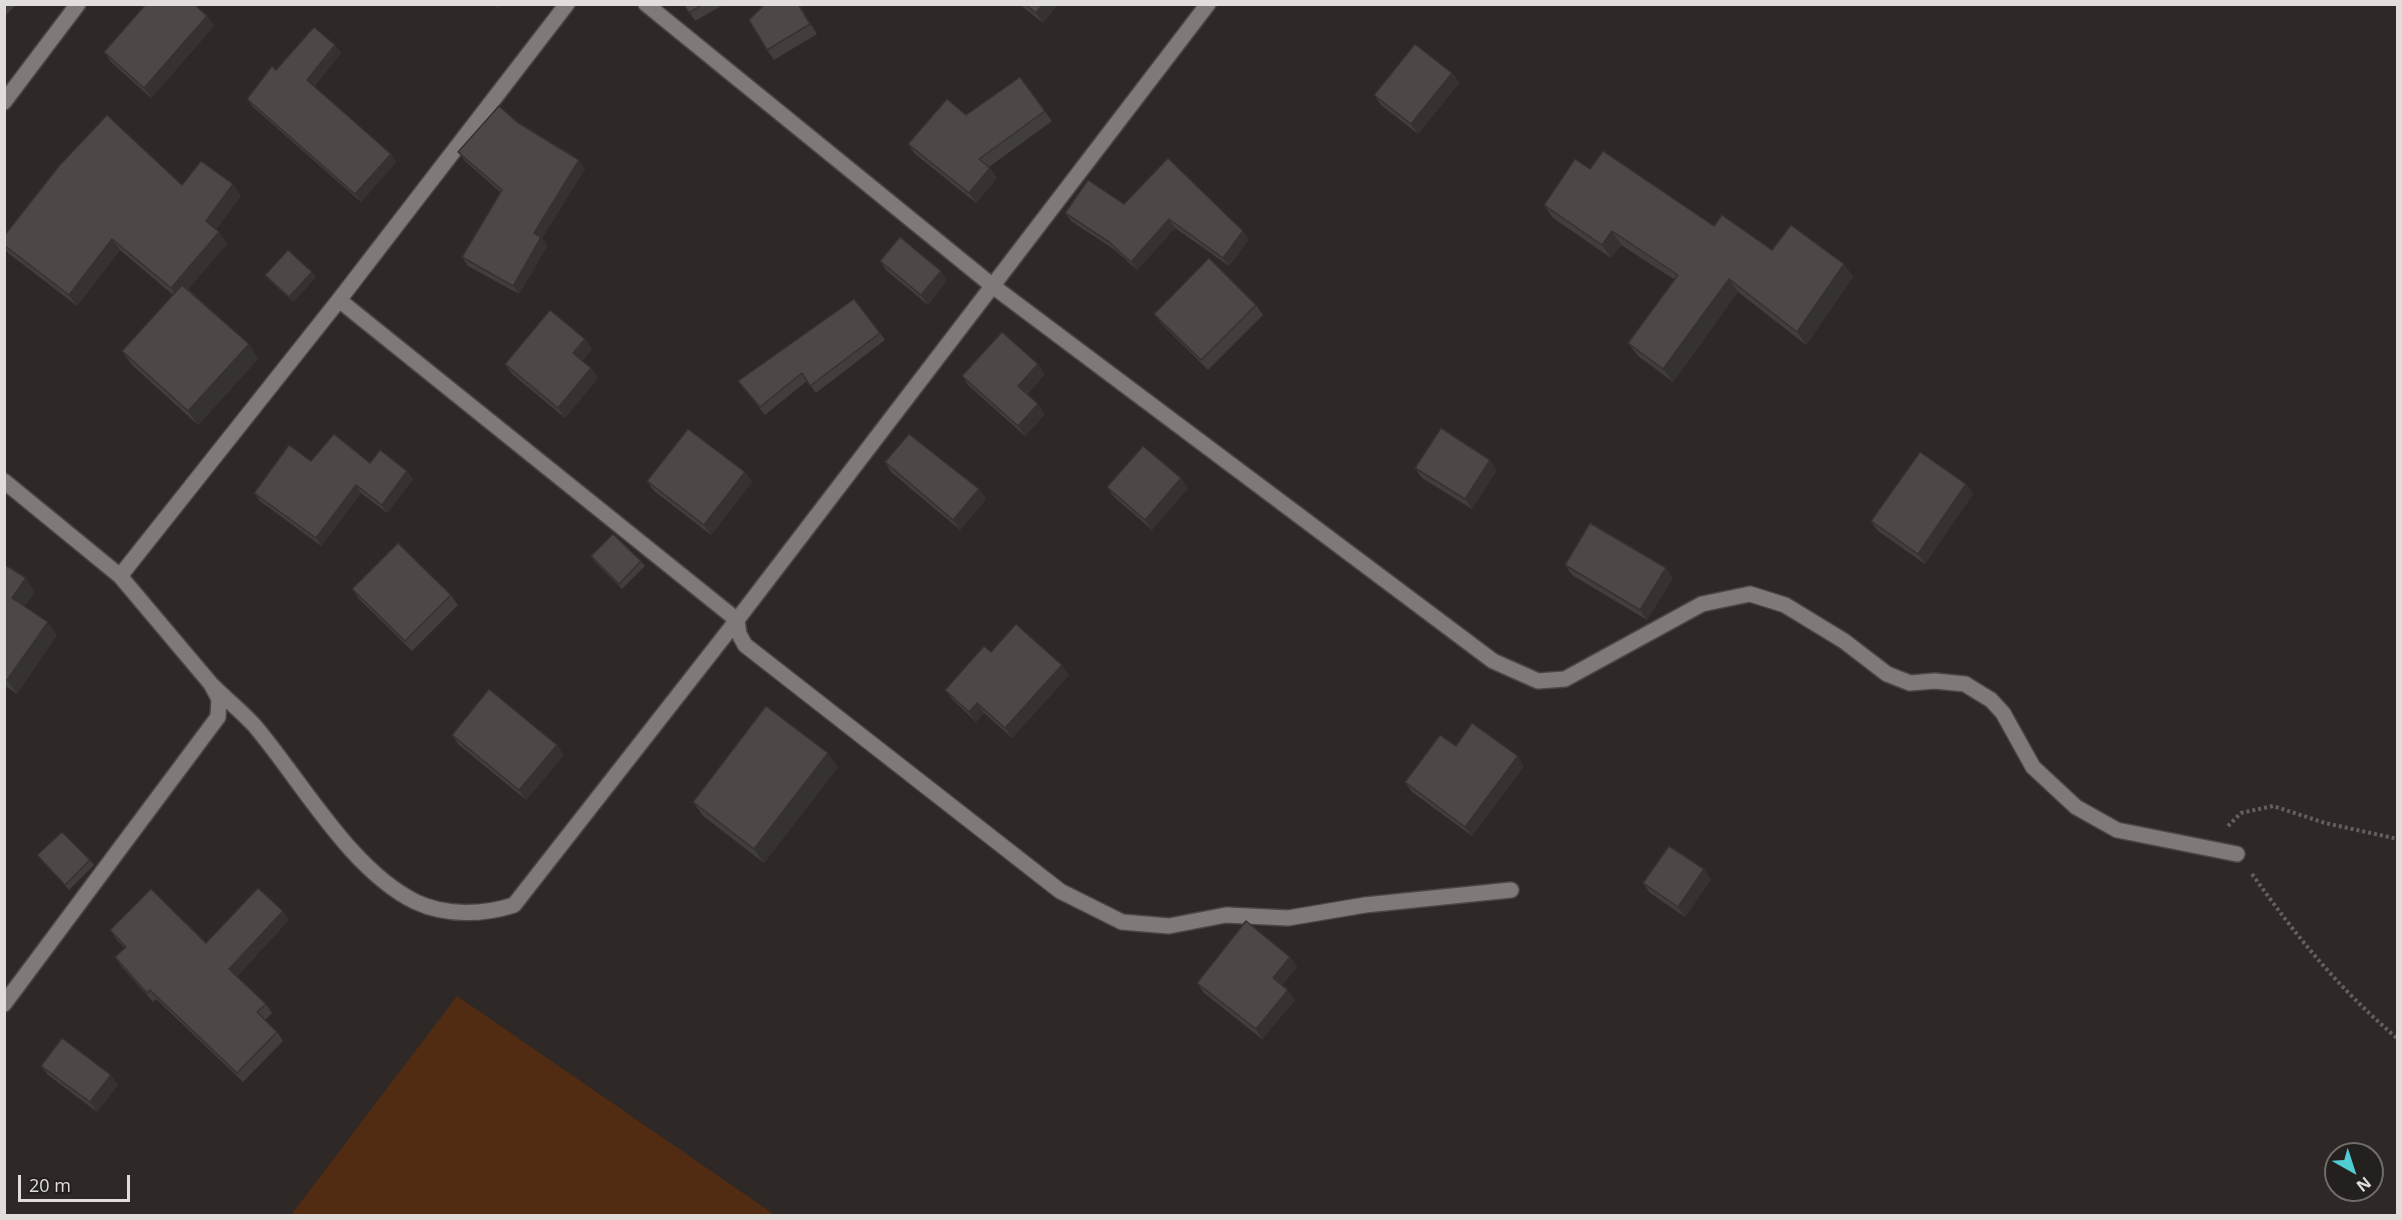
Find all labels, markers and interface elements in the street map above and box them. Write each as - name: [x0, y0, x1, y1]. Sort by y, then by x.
- north arrow: [2324, 1142, 2384, 1202]
- scale bar: [21, 1163, 134, 1201]
- text: N: [2352, 1172, 2376, 1197]
- text: 20 m: [29, 1173, 71, 1197]

